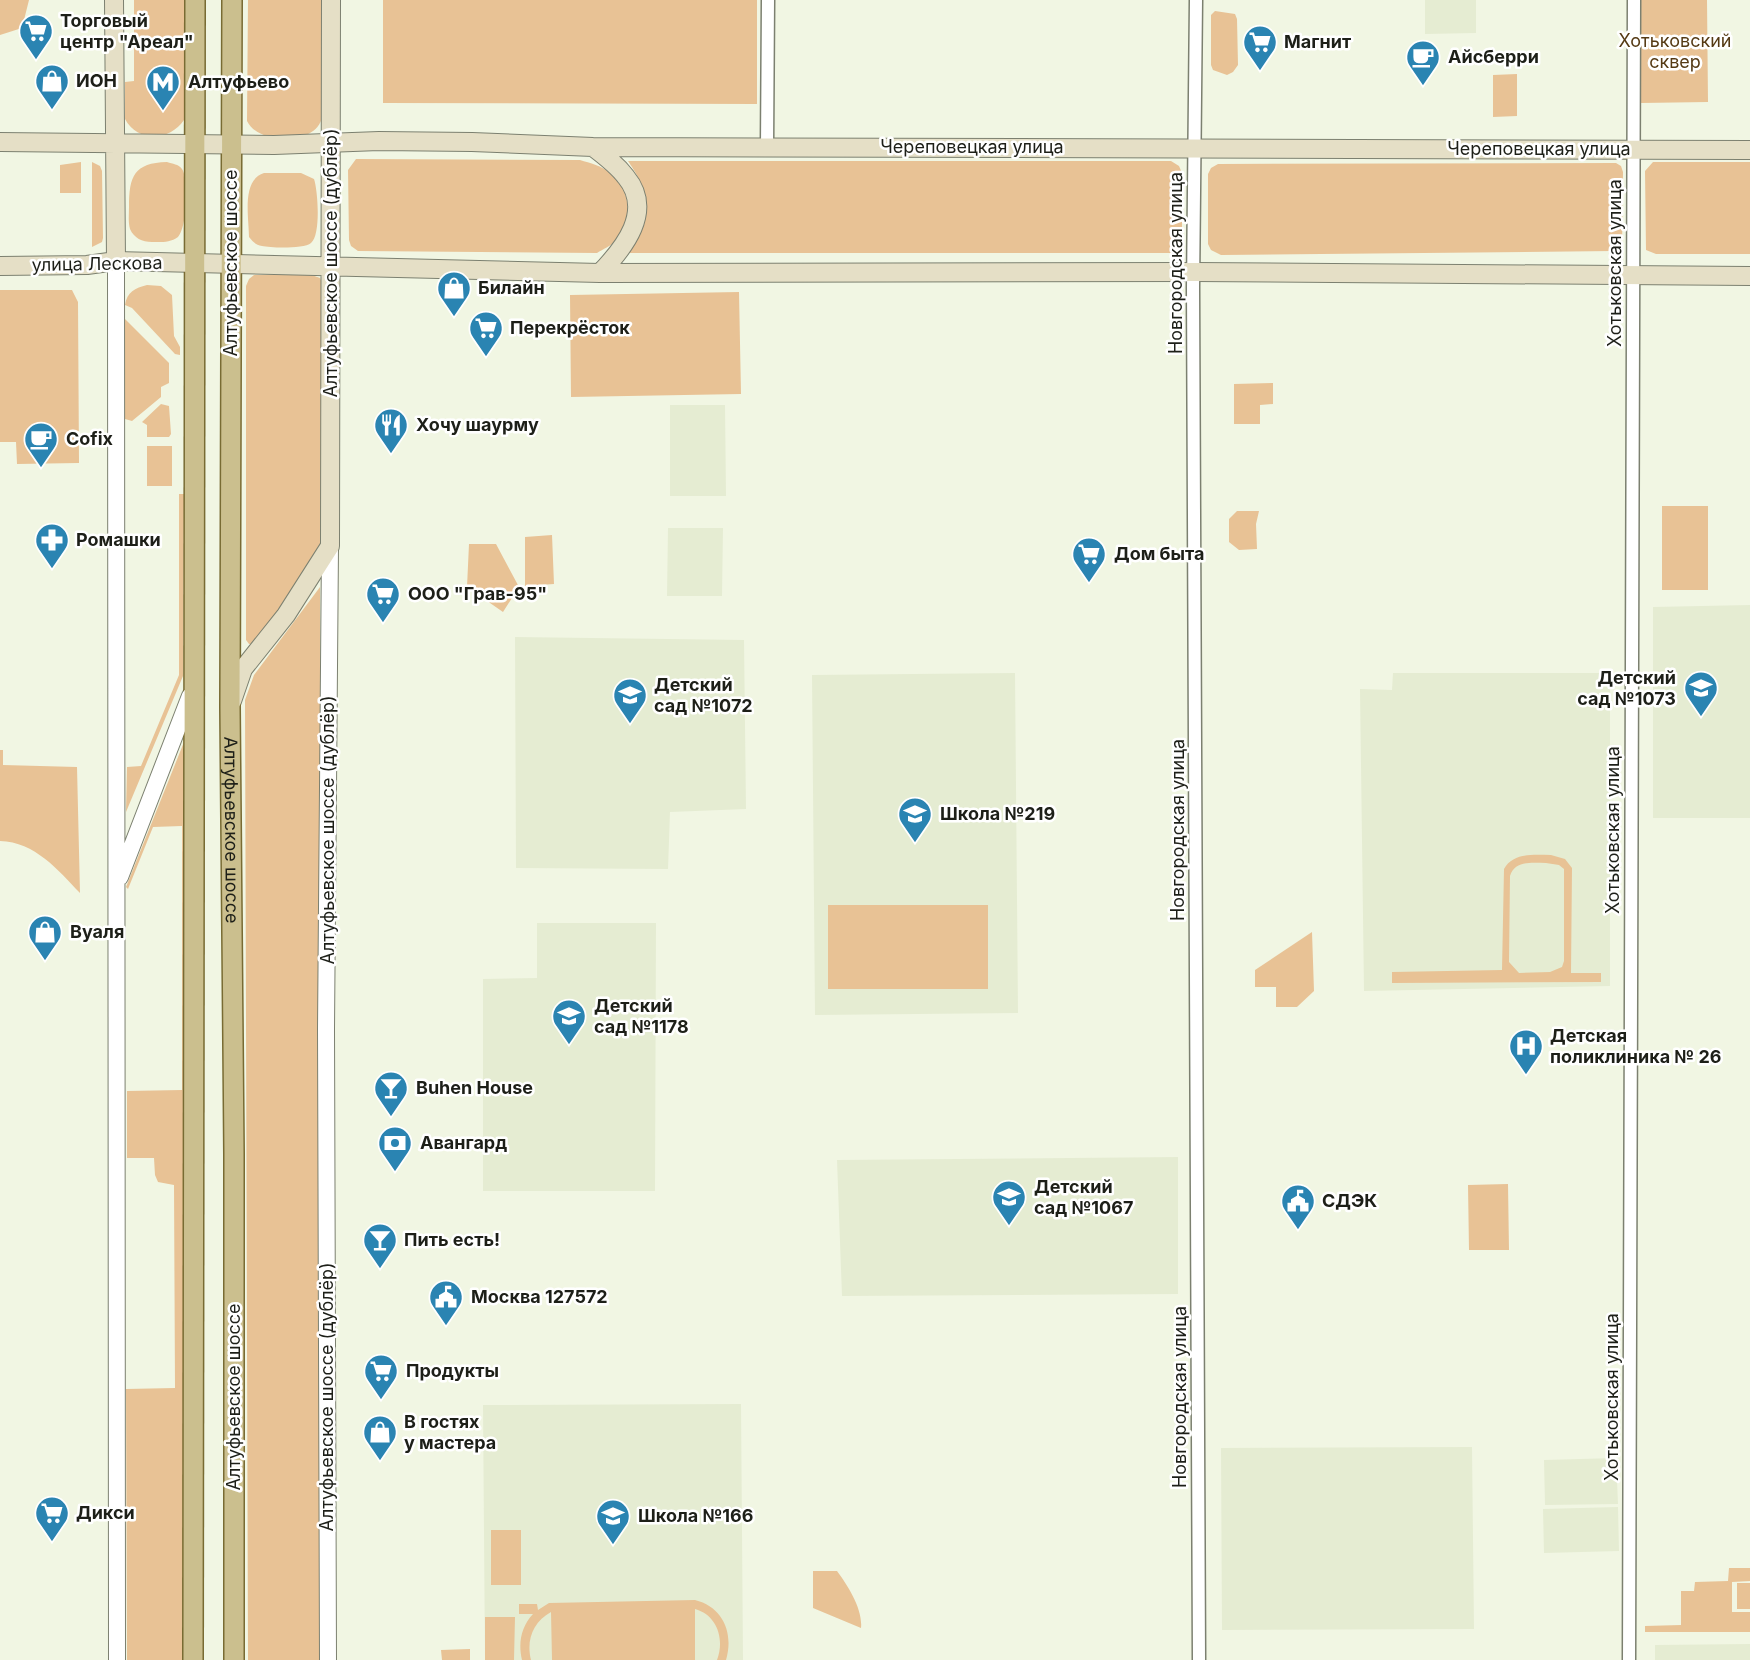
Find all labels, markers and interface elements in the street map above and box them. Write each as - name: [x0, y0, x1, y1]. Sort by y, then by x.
- place label: Торговый центр "Ареал": [60, 10, 194, 52]
- supermarket icon: Торговый центр "Ареал": [17, 12, 55, 61]
- supermarket icon: Магнит: [1241, 23, 1279, 72]
- park label: Хотьковский сквер: [1619, 30, 1731, 72]
- place label: Магнит: [1284, 31, 1351, 52]
- cafe icon: Айсберри: [1404, 38, 1442, 87]
- place label: Айсберри: [1448, 46, 1539, 67]
- shop icon: ИОН: [33, 62, 71, 111]
- metro station icon: Алтуфьево: [144, 63, 182, 112]
- place label: ИОН: [76, 70, 117, 91]
- place label: Алтуфьево: [188, 71, 289, 92]
- street label: Алтуфьевское шоссе (дублёр): [320, 129, 341, 397]
- street label: Череповецкая улица: [880, 136, 1064, 157]
- street label: Череповецкая улица: [1447, 138, 1631, 159]
- street label: Алтуфьевское шоссе: [220, 170, 241, 356]
- street label: Новгородская улица: [1165, 172, 1186, 354]
- street label: Хотьковская улица: [1604, 179, 1625, 347]
- street label: улица Лескова: [31, 252, 163, 275]
- shop icon: Билайн: [435, 269, 473, 318]
- place label: Билайн: [478, 277, 545, 298]
- supermarket icon: Перекрёсток: [467, 309, 505, 358]
- place label: Перекрёсток: [510, 317, 630, 338]
- restaurant icon: Хочу шаурму: [372, 406, 410, 455]
- place label: Хочу шаурму: [416, 414, 539, 435]
- cafe icon: Cofix: [22, 420, 60, 469]
- place label: Cofix: [66, 428, 114, 449]
- pharmacy icon: Ромашки: [33, 521, 71, 570]
- place label: Ромашки: [76, 529, 161, 550]
- supermarket icon: Дом быта: [1070, 535, 1108, 584]
- place label: Дом быта: [1114, 543, 1204, 564]
- supermarket icon: ООО "Грав-95": [364, 575, 402, 624]
- place label: ООО "Грав-95": [408, 583, 547, 604]
- place label: Детский сад №1073: [1577, 667, 1676, 709]
- school or university icon: Детский сад №1073: [1682, 669, 1720, 718]
- place label: Детский сад №1072: [654, 674, 753, 716]
- school or university icon: Детский сад №1072: [611, 676, 649, 725]
- street label: Алтуфьевское шоссе (дублёр): [317, 696, 338, 964]
- street label: Алтуфьевское шоссе: [220, 736, 243, 924]
- street label: Новгородская улица: [1167, 739, 1188, 921]
- street label: Хотьковская улица: [1602, 746, 1623, 914]
- school or university icon: Школа №219: [896, 795, 934, 844]
- place label: Школа №219: [940, 803, 1055, 824]
- shop icon: Вуаля: [26, 913, 64, 962]
- place label: Вуаля: [70, 921, 124, 942]
- place label: Детский сад №1178: [594, 995, 689, 1037]
- school or university icon: Детский сад №1178: [550, 997, 588, 1046]
- place label: Детская поликлиника № 26: [1550, 1025, 1721, 1067]
- hospital icon: Детская поликлиника № 26: [1507, 1027, 1545, 1076]
- bar icon: Buhen House: [372, 1069, 410, 1118]
- place label: Buhen House: [416, 1077, 533, 1098]
- bank icon: Авангард: [376, 1124, 414, 1173]
- place label: Авангард: [420, 1132, 507, 1153]
- place label: Детский сад №1067: [1034, 1176, 1133, 1218]
- school or university icon: Детский сад №1067: [990, 1178, 1028, 1227]
- public building icon: СДЭК: [1279, 1182, 1317, 1231]
- place label: СДЭК: [1322, 1190, 1377, 1211]
- bar icon: Пить есть!: [361, 1221, 399, 1270]
- place label: Пить есть!: [404, 1229, 500, 1250]
- street label: Алтуфьевское шоссе (дублёр): [316, 1263, 337, 1531]
- public building icon: Москва 127572: [427, 1278, 465, 1327]
- place label: Москва 127572: [471, 1286, 608, 1307]
- street label: Алтуфьевское шоссе: [223, 1304, 244, 1490]
- street label: Новгородская улица: [1169, 1306, 1190, 1488]
- street label: Хотьковская улица: [1601, 1313, 1622, 1481]
- supermarket icon: Продукты: [362, 1352, 400, 1401]
- place label: Продукты: [406, 1360, 499, 1381]
- place label: В гостях у мастера: [404, 1411, 496, 1453]
- shop icon: В гостях у мастера: [361, 1413, 399, 1462]
- supermarket icon: Дикси: [33, 1494, 71, 1543]
- school or university icon: Школа №166: [594, 1497, 632, 1546]
- place label: Дикси: [76, 1502, 135, 1523]
- place label: Школа №166: [638, 1505, 754, 1526]

